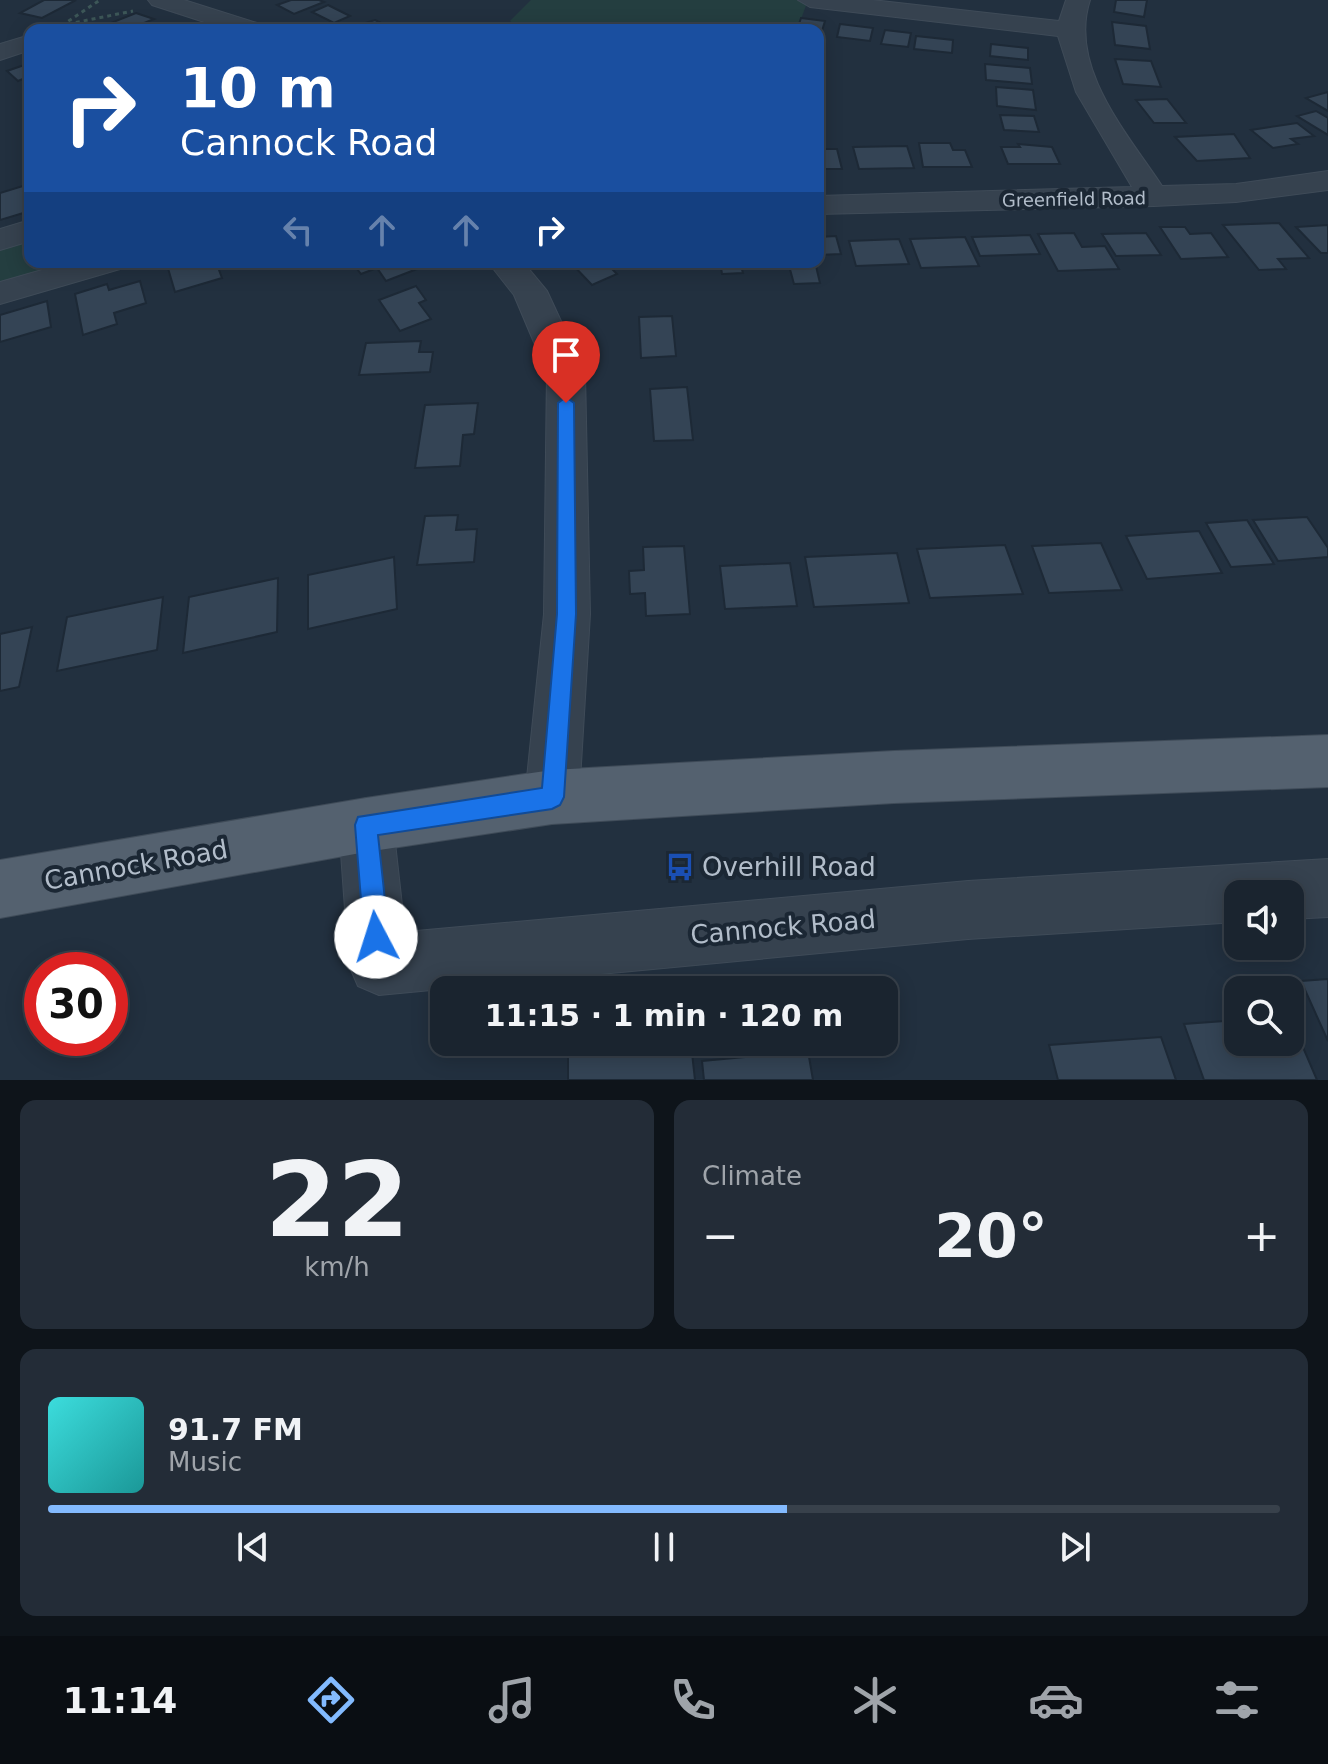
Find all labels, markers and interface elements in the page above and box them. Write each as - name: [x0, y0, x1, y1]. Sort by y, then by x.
- text: 10 m: [180, 55, 336, 120]
- icon: right: [48, 56, 152, 160]
- text: Cannock Road: [180, 122, 437, 163]
- street label: Greenfield Road: [1002, 187, 1146, 211]
- icon: left: [276, 208, 320, 252]
- icon: ahead: [360, 208, 404, 252]
- icon: ahead: [444, 208, 488, 252]
- icon: right: [528, 208, 572, 252]
- pin: [532, 321, 600, 403]
- icon: arrive: [544, 333, 588, 377]
- street label: Cannock Road: [42, 834, 230, 896]
- bus stop icon: Overhill Road: [665, 852, 695, 882]
- place label: Overhill Road: [702, 852, 876, 882]
- map controls: [1224, 880, 1304, 1056]
- button: sound: [1224, 880, 1304, 960]
- position arrow: [334, 895, 418, 979]
- street label: Cannock Road: [689, 904, 877, 950]
- speed limit sign: 30: [24, 952, 128, 1056]
- button: search: [1224, 976, 1304, 1056]
- text: 11:15 · 1 min · 120 m: [485, 998, 843, 1033]
- text: 22: [265, 1139, 409, 1261]
- text: Climate: [702, 1161, 802, 1191]
- text: 20°: [934, 1201, 1048, 1271]
- text: −: [702, 1210, 739, 1261]
- text: +: [1243, 1210, 1280, 1261]
- text: km/h: [304, 1252, 370, 1282]
- text: 91.7 FM: [168, 1412, 303, 1447]
- text: Music: [168, 1447, 242, 1477]
- icon: previous: [231, 1525, 275, 1569]
- icon: pause: [642, 1525, 686, 1569]
- icon: next: [1053, 1525, 1097, 1569]
- icon: directions: [303, 1672, 359, 1728]
- icon: music: [484, 1672, 540, 1728]
- icon: phone: [665, 1672, 721, 1728]
- icon: climate: [847, 1672, 903, 1728]
- icon: car: [1028, 1672, 1084, 1728]
- icon: filters: [1209, 1672, 1265, 1728]
- text: 11:14: [63, 1680, 177, 1721]

